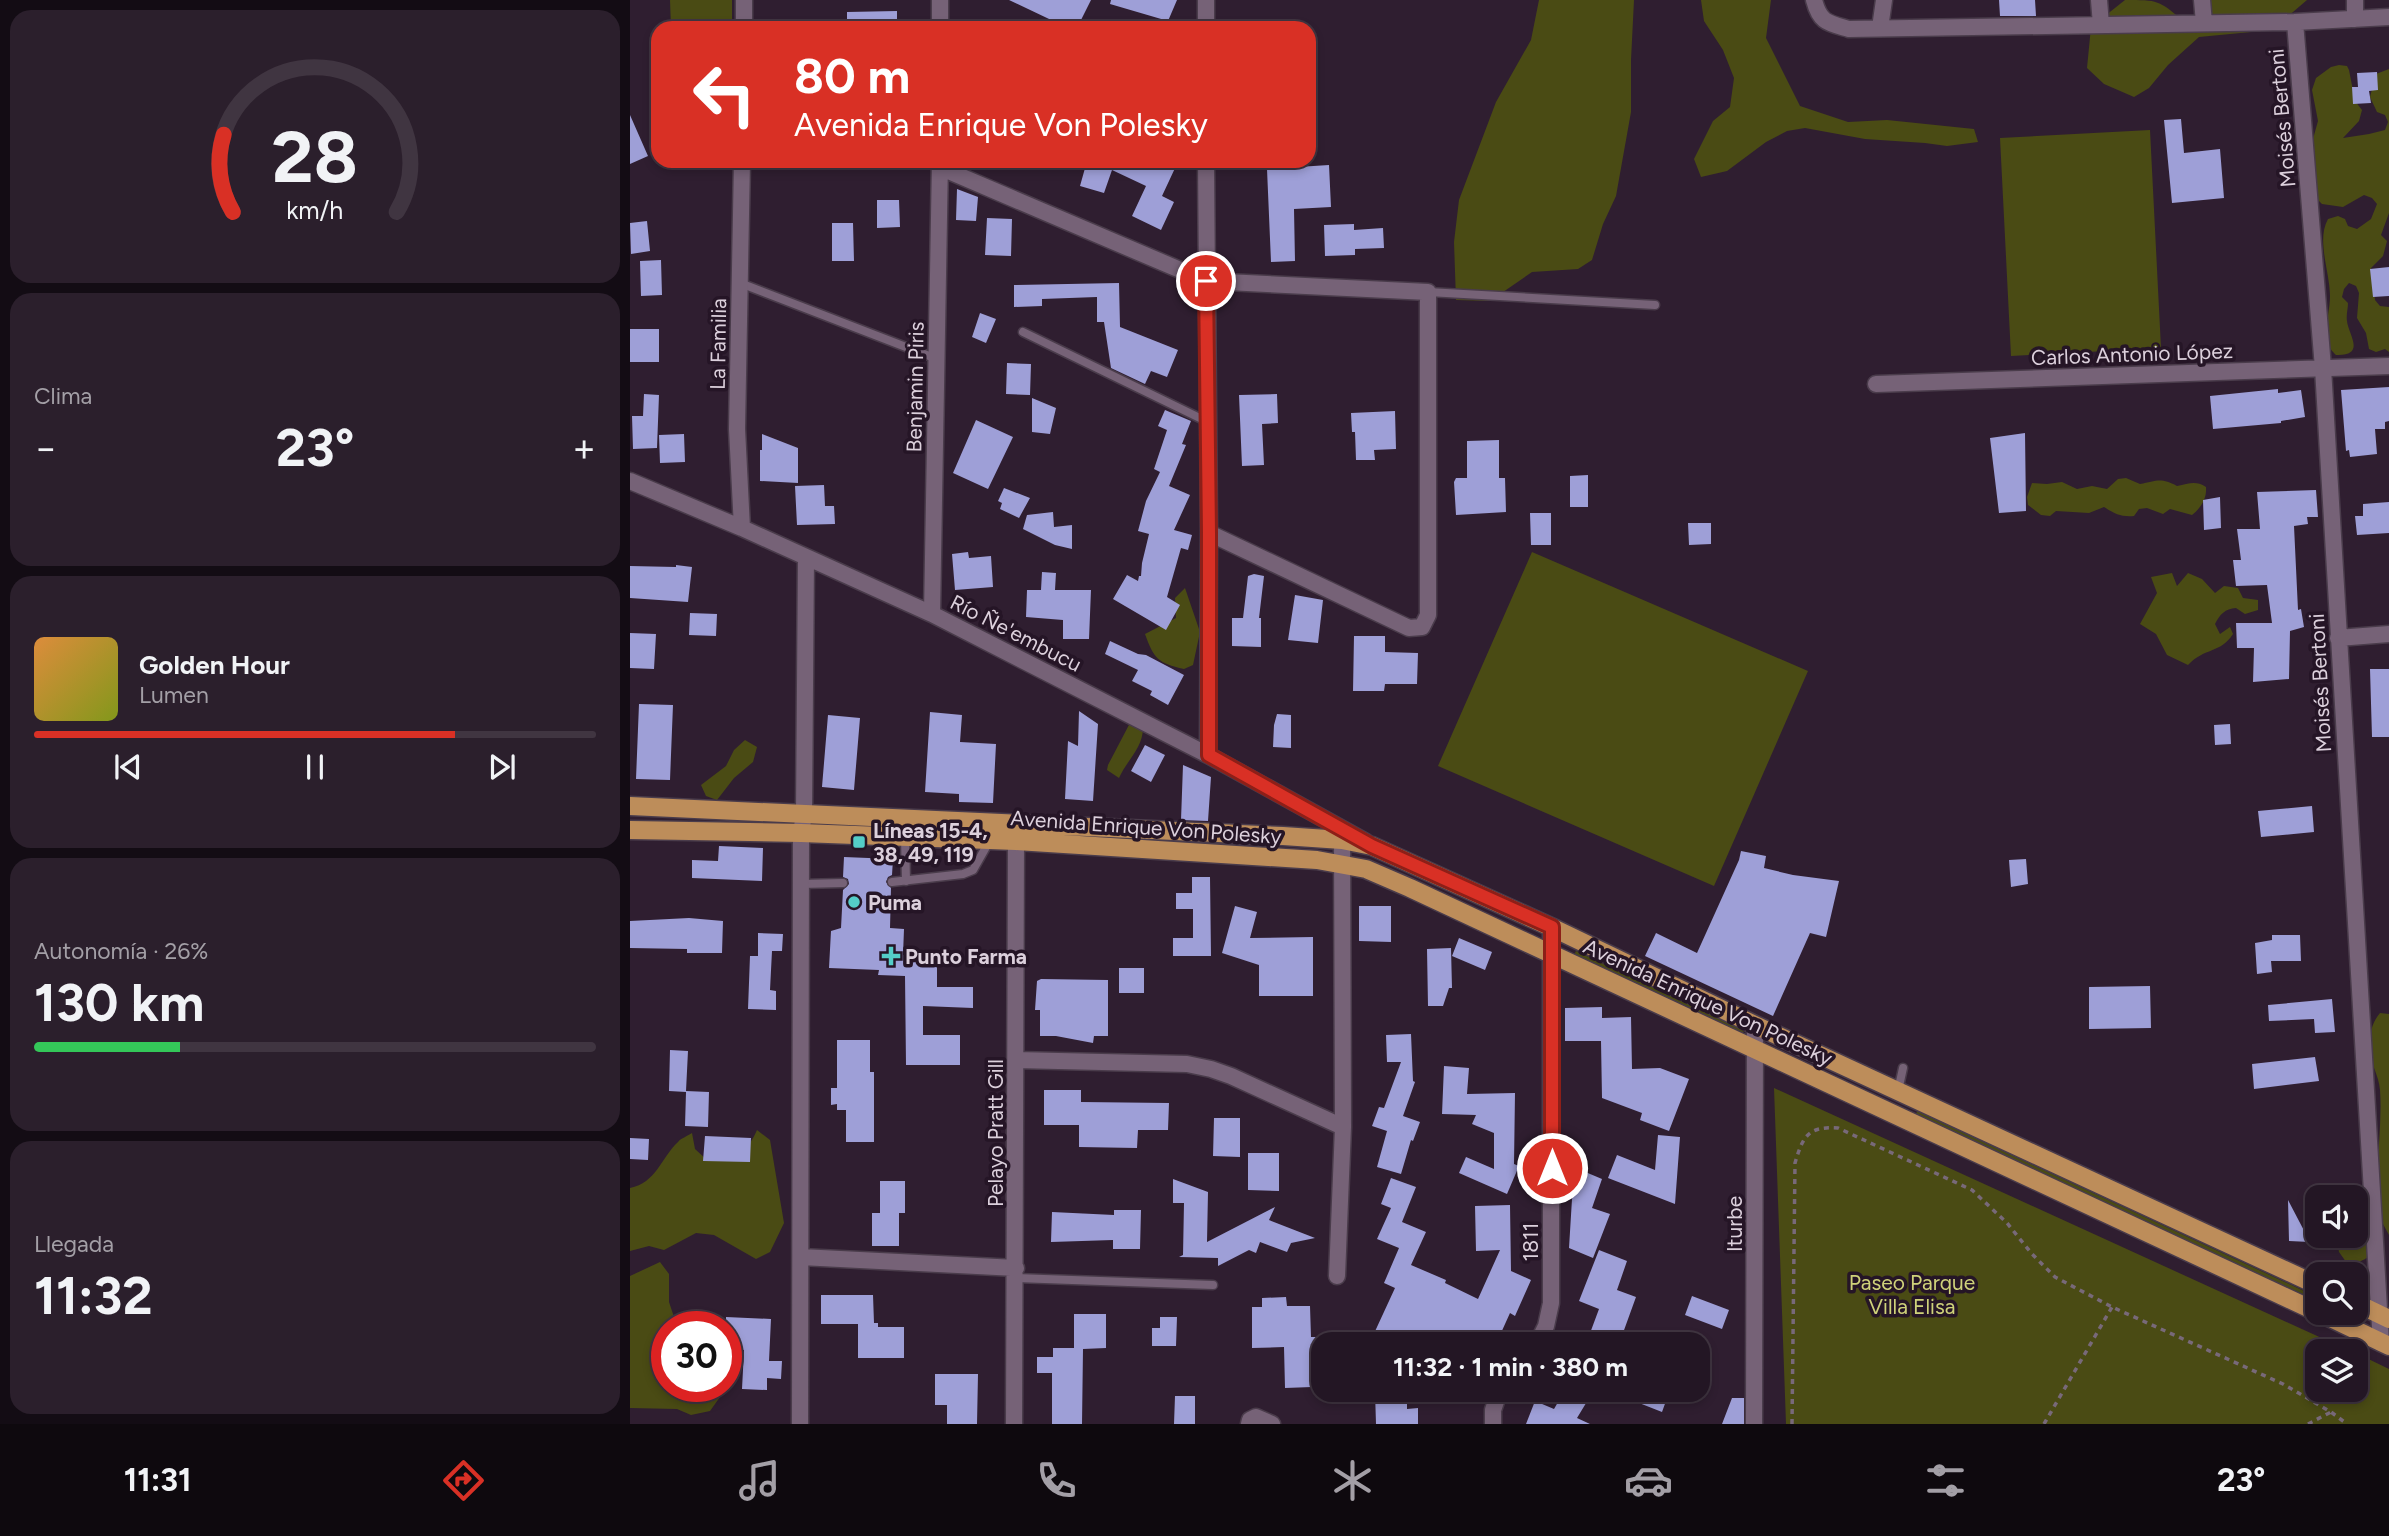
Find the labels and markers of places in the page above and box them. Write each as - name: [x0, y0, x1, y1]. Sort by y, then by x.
- pin: [1176, 251, 1236, 311]
- place label: Líneas 15-4, 38, 49, 119: [873, 818, 988, 867]
- marker: Líneas 15-4, 38, 49, 119: [851, 834, 867, 850]
- place label: Puma: [868, 890, 922, 915]
- marker: Puma: [846, 894, 862, 910]
- place label: Punto Farma: [905, 944, 1027, 969]
- marker: Punto Farma: [883, 948, 899, 964]

